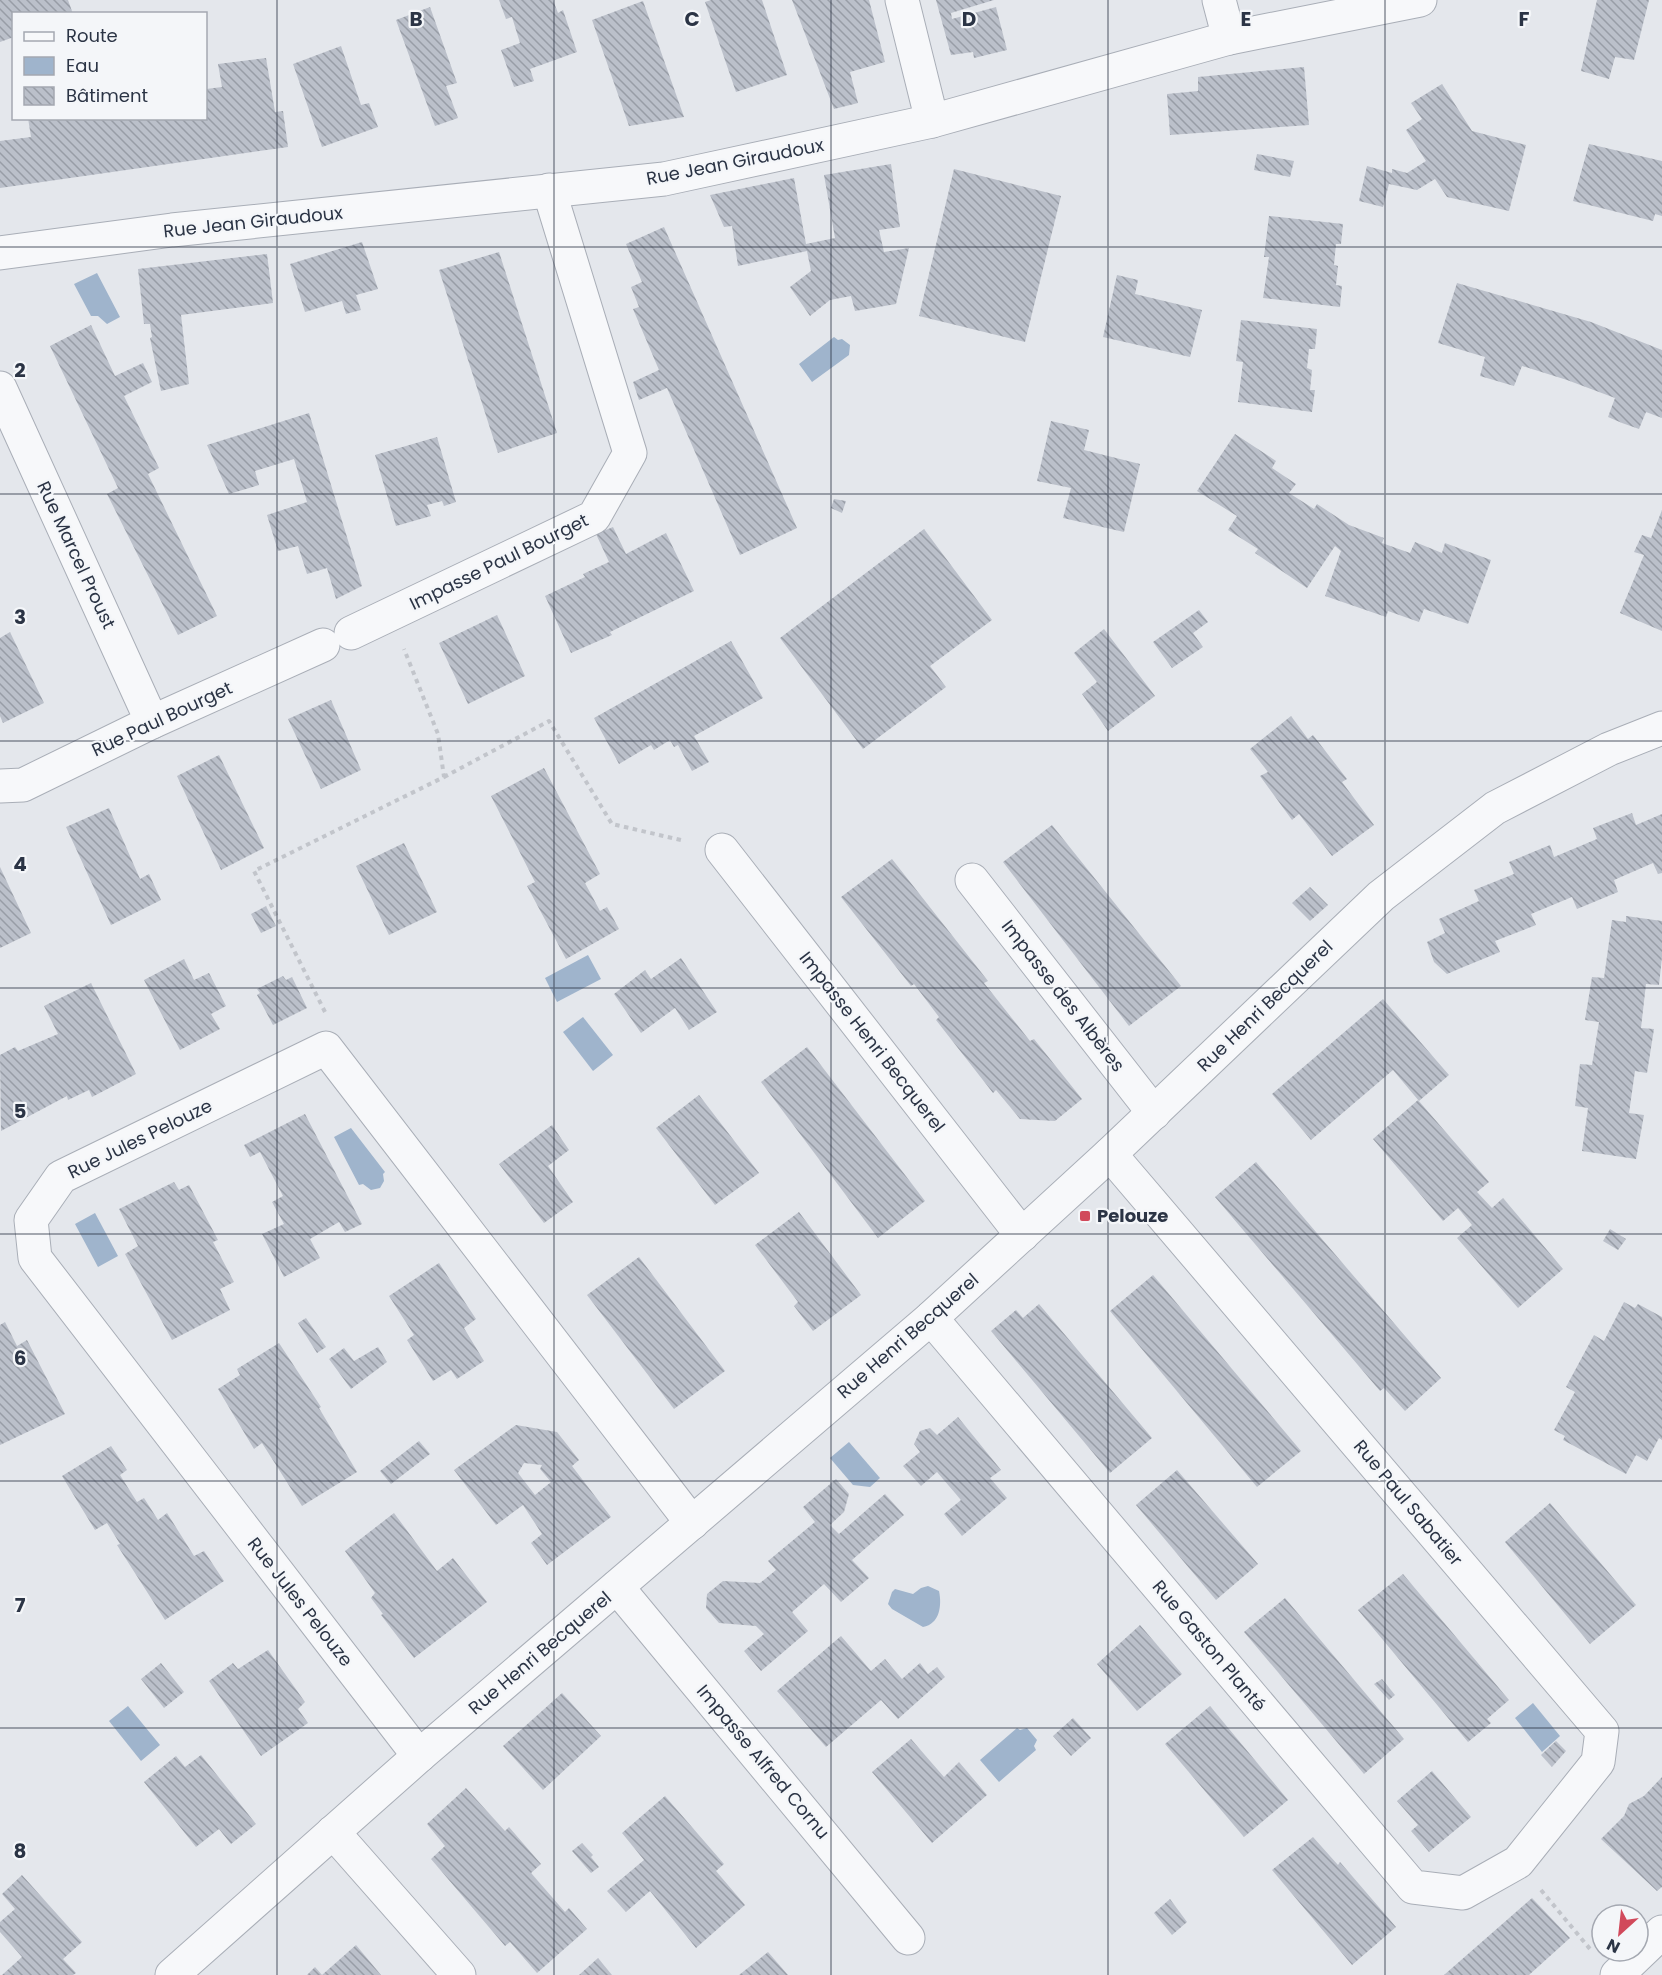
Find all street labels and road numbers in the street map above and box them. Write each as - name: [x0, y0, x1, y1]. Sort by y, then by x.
- street label: Rue Jean Giraudoux: [644, 132, 826, 191]
- street label: Rue Jean Giraudoux: [162, 200, 344, 243]
- street label: Rue Marcel Proust: [31, 477, 122, 633]
- street label: Impasse Paul Bourget: [405, 507, 592, 616]
- street label: Rue Paul Bourget: [87, 675, 236, 762]
- street label: Impasse des Albères: [996, 914, 1131, 1077]
- street label: Rue Henri Becquerel: [1191, 934, 1338, 1077]
- street label: Impasse Henri Becquerel: [794, 946, 951, 1137]
- street label: Rue Jules Pelouze: [63, 1093, 216, 1184]
- street label: Rue Henri Becquerel: [832, 1267, 984, 1404]
- street label: Rue Paul Sabatier: [1348, 1434, 1469, 1571]
- street label: Rue Jules Pelouze: [242, 1532, 359, 1672]
- street label: Rue Gaston Planté: [1147, 1575, 1272, 1717]
- street label: Rue Henri Becquerel: [463, 1585, 617, 1720]
- street label: Impasse Alfred Cornu: [691, 1679, 835, 1844]

